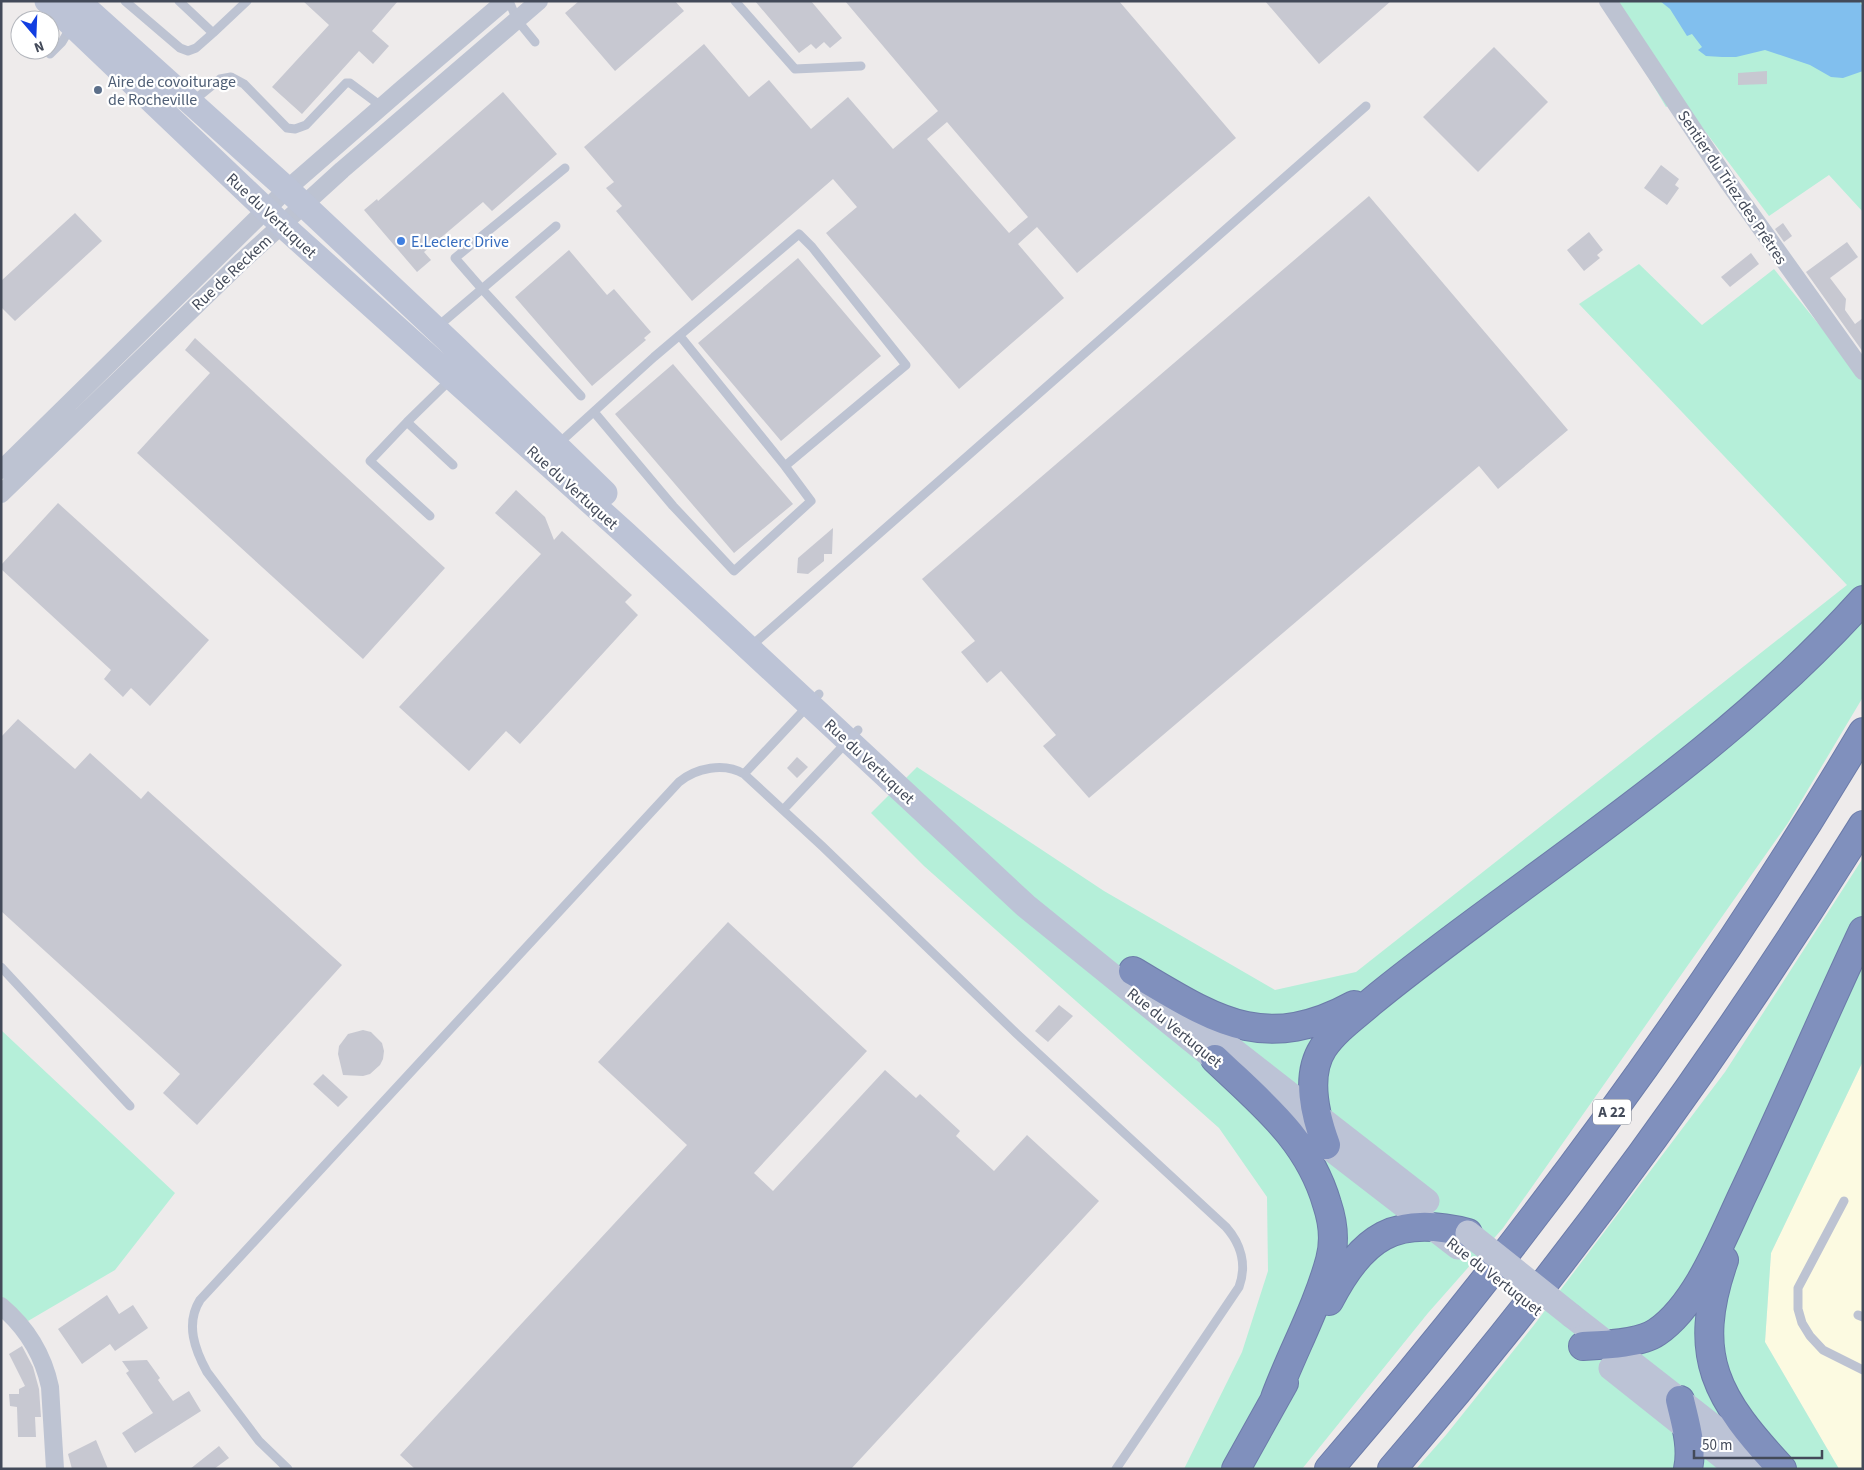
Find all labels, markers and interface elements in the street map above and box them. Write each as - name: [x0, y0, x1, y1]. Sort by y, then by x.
- north arrow: [10, 10, 60, 60]
- text: N: [31, 35, 47, 57]
- place label: Aire de covoiturage de Rocheville: [108, 71, 236, 111]
- marker: Aire de covoiturage de Rocheville: [92, 84, 104, 96]
- street label: Sentier du Triez des Prêtres: [1672, 106, 1792, 269]
- street label: Rue du Vertuquet: [221, 168, 322, 264]
- street label: Rue de Reckem: [187, 230, 276, 316]
- place label: E.Leclerc Drive: [411, 231, 509, 253]
- marker: E.Leclerc Drive: [395, 235, 407, 247]
- street label: Rue du Vertuquet: [522, 441, 623, 535]
- street label: Rue du Vertuquet: [819, 714, 920, 810]
- street label: Rue du Vertuquet: [1122, 983, 1227, 1073]
- road number: A 22: [1593, 1100, 1631, 1124]
- street label: Rue du Vertuquet: [1442, 1232, 1547, 1322]
- scale bar: [1694, 1428, 1822, 1460]
- text: 50 m: [1702, 1435, 1732, 1456]

